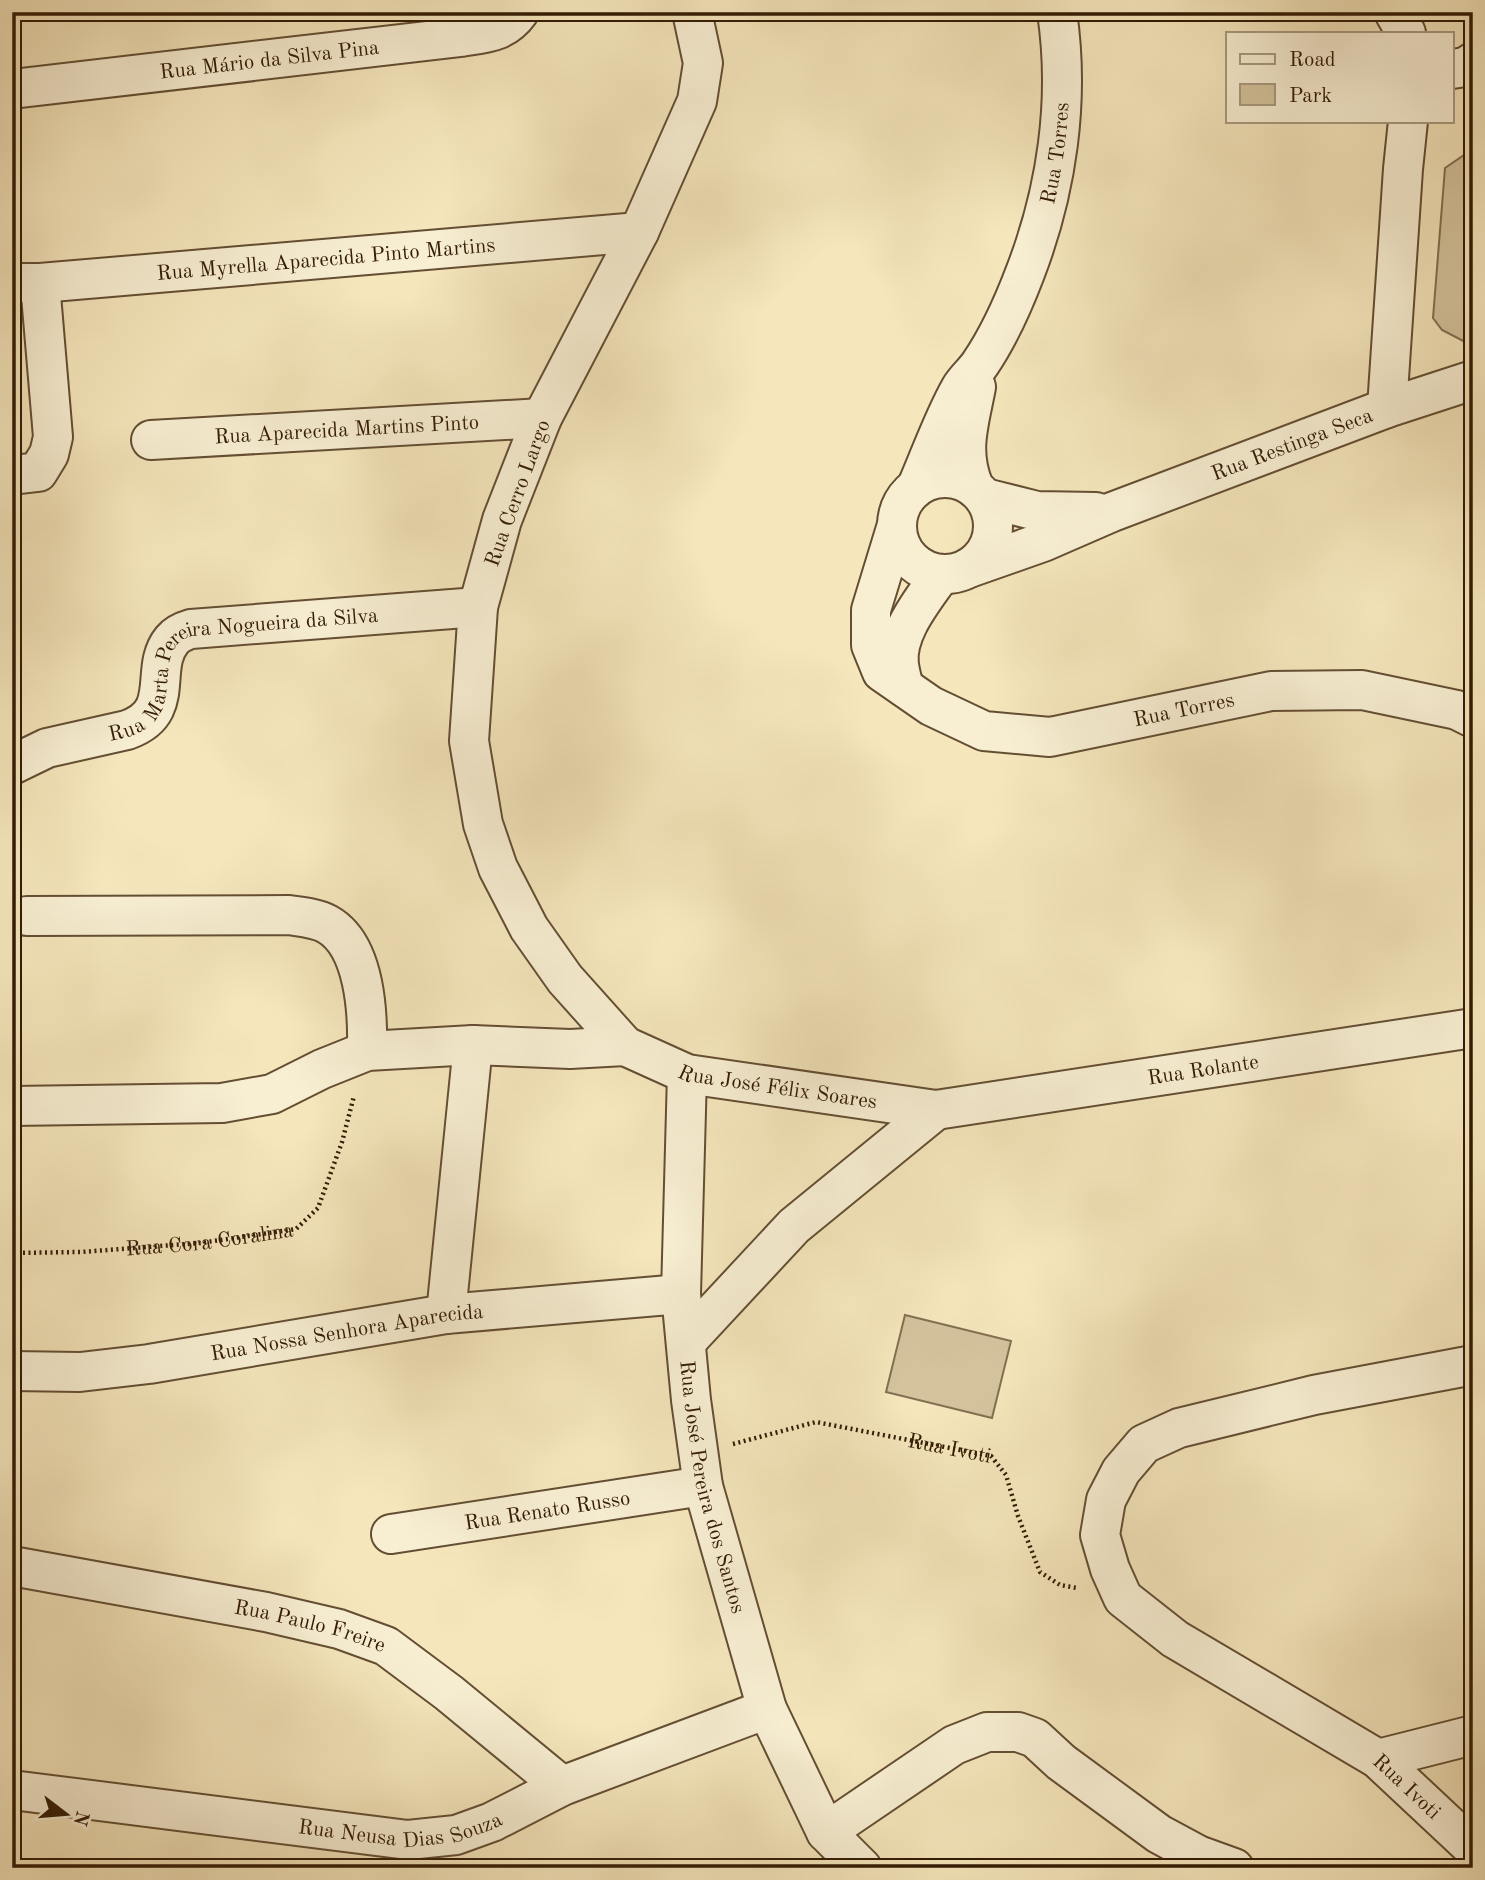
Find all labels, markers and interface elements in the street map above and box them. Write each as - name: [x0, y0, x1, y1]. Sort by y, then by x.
- legend: [1226, 32, 1454, 122]
- street label: Rua Mário da Silva Pina: [158, 38, 380, 84]
- text: Road: [1289, 50, 1336, 71]
- text: Park: [1289, 86, 1332, 107]
- street label: Rua Torres: [1038, 102, 1074, 206]
- street label: Rua Myrella Aparecida Pinto Martins: [156, 235, 496, 285]
- street label: Rua Restinga Seca: [1209, 405, 1376, 485]
- street label: Rua Aparecida Martins Pinto: [214, 413, 480, 448]
- street label: Rua Cerro Largo: [482, 417, 555, 570]
- street label: Rua Marta Pereira Nogueira da Silva: [106, 606, 379, 746]
- street label: Rua Torres: [1132, 690, 1236, 731]
- street label: Rua Rolante: [1146, 1052, 1260, 1090]
- street label: Rua José Félix Soares: [674, 1062, 878, 1113]
- street label: Rua Cora Coralina: [125, 1221, 295, 1261]
- street label: Rua Nossa Senhora Aparecida: [209, 1302, 484, 1365]
- street label: Rua José Pereira dos Santos: [675, 1359, 748, 1616]
- street label: Rua Ivoti: [906, 1431, 993, 1468]
- street label: Rua Renato Russo: [463, 1488, 632, 1535]
- street label: Rua Paulo Freire: [232, 1597, 388, 1657]
- street label: Rua Ivoti: [1368, 1751, 1444, 1824]
- north arrow: [32, 1778, 102, 1848]
- text: N: [69, 1808, 91, 1828]
- street label: Rua Neusa Dias Souza: [297, 1810, 506, 1853]

